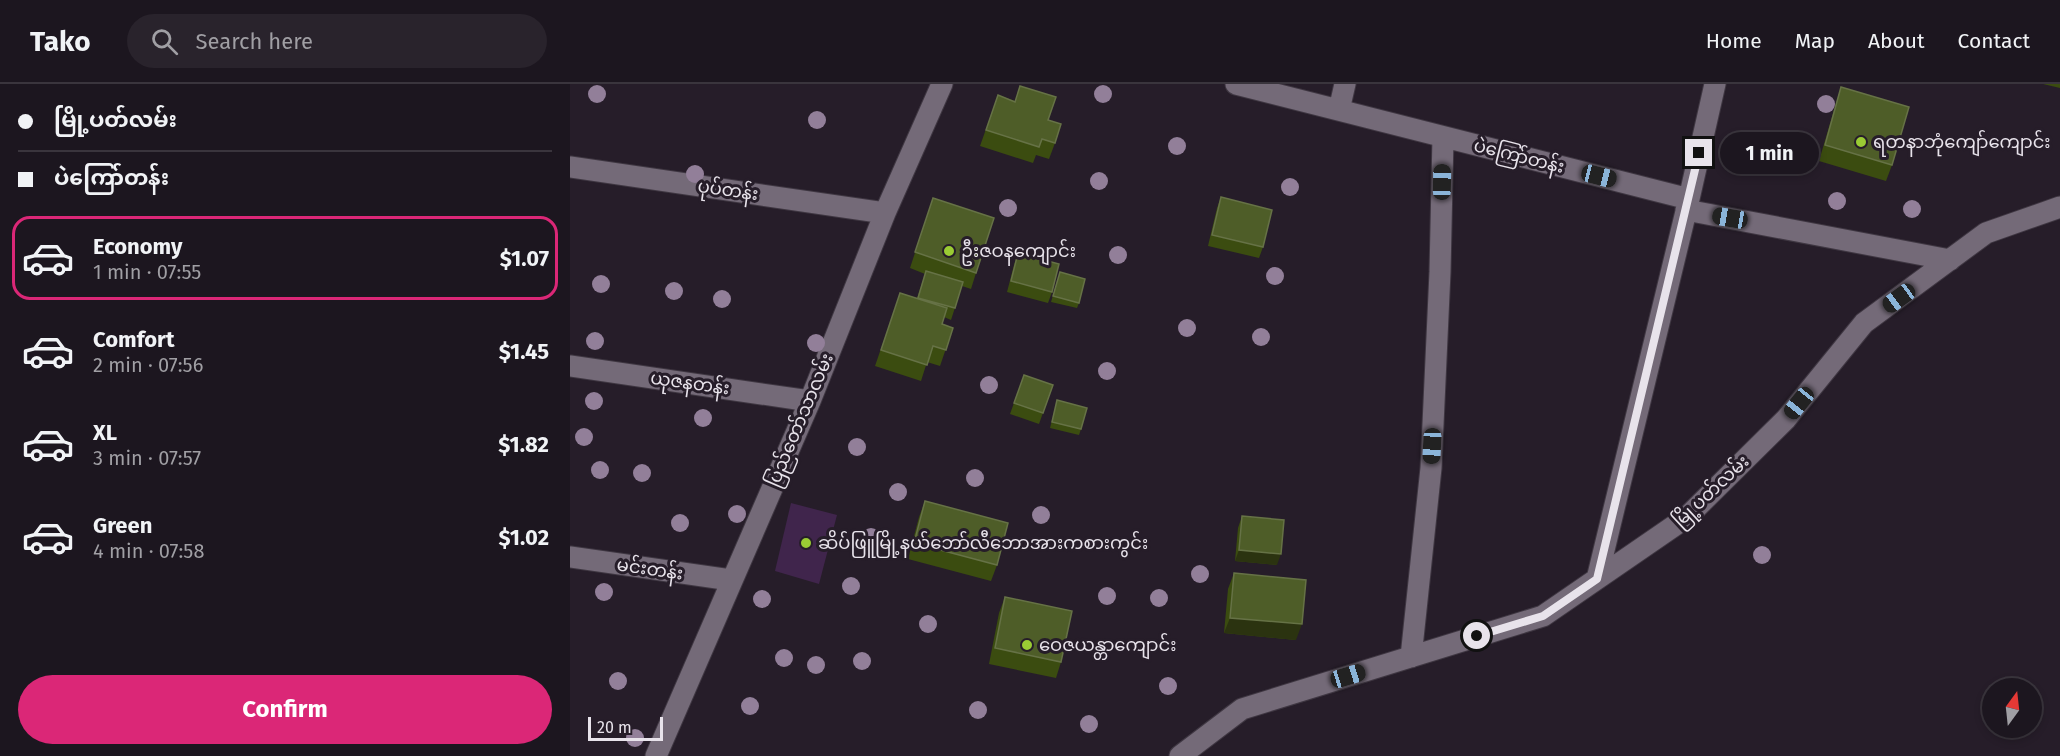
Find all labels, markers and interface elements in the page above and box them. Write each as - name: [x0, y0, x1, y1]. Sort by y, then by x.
- search box: [127, 14, 547, 68]
- text: Tako: [30, 25, 91, 58]
- icon: search: [148, 25, 181, 58]
- text: Search here: [196, 28, 313, 55]
- text: Home: [1706, 28, 1762, 54]
- text: Map: [1795, 28, 1835, 54]
- text: About: [1868, 28, 1925, 54]
- text: Contact: [1958, 28, 2030, 54]
- text: မြို့ပတ်လမ်း: [54, 106, 177, 133]
- place label: ရတနာဘုံကျော်ကျောင်း: [1873, 129, 2051, 157]
- street label: ပဲကြော်တန်း: [1470, 132, 1567, 182]
- callout: 1 min: [1720, 132, 1819, 174]
- marker: ရတနာဘုံကျော်ကျောင်း: [1854, 135, 1868, 149]
- route end: [1685, 139, 1712, 166]
- text: 1 min: [1745, 141, 1794, 165]
- car: [1579, 163, 1619, 189]
- text: ပဲကြော်တန်း: [54, 164, 169, 191]
- car: [1433, 164, 1451, 200]
- street label: ပုပ်တန်း: [696, 173, 760, 209]
- car: [1711, 206, 1749, 230]
- icon: car: [21, 231, 75, 285]
- text: Economy: [93, 233, 182, 260]
- place label: ဦးဇဝနကျောင်း: [961, 238, 1076, 266]
- marker: ဦးဇဝနကျောင်း: [942, 244, 956, 258]
- text: $1.07: [500, 245, 549, 272]
- text: 1 min · 07:55: [93, 260, 201, 284]
- car: [1879, 280, 1919, 316]
- icon: car: [21, 324, 75, 378]
- text: Comfort: [93, 326, 174, 353]
- text: $1.45: [499, 338, 549, 365]
- street label: ပြည်တော်သာလမ်း: [760, 349, 842, 492]
- text: 2 min · 07:56: [93, 353, 203, 377]
- street label: ယုဇနတန်း: [649, 365, 731, 403]
- car: [1781, 383, 1817, 423]
- icon: car: [21, 417, 75, 471]
- text: XL: [93, 419, 117, 446]
- car: [1422, 428, 1442, 464]
- text: $1.82: [498, 431, 549, 458]
- text: 3 min · 07:57: [93, 446, 201, 470]
- street label: မြို့ပတ်လမ်း: [1666, 448, 1756, 535]
- icon: car: [21, 510, 75, 564]
- text: Green: [93, 512, 152, 539]
- text: $1.02: [499, 524, 549, 551]
- place label: ဆိပ်ဖြူမြို့နယ်ဘော်လီဘောအားကစားကွင်း: [818, 529, 1148, 558]
- marker: ဆိပ်ဖြူမြို့နယ်ဘော်လီဘောအားကစားကွင်း: [799, 536, 813, 550]
- text: 4 min · 07:58: [93, 539, 204, 563]
- street label: မင်းတန်း: [615, 551, 685, 589]
- route start: [1463, 622, 1490, 649]
- place label: ဝေဇယန္တာကျောင်း: [1039, 632, 1176, 660]
- marker: ဝေဇယန္တာကျောင်း: [1020, 638, 1034, 652]
- car: [1328, 662, 1368, 690]
- button: Confirm: [18, 675, 552, 744]
- north arrow: [1982, 678, 2042, 738]
- map controls: [1982, 678, 2042, 738]
- scale bar: [588, 714, 663, 742]
- text: 20 m: [597, 718, 632, 737]

